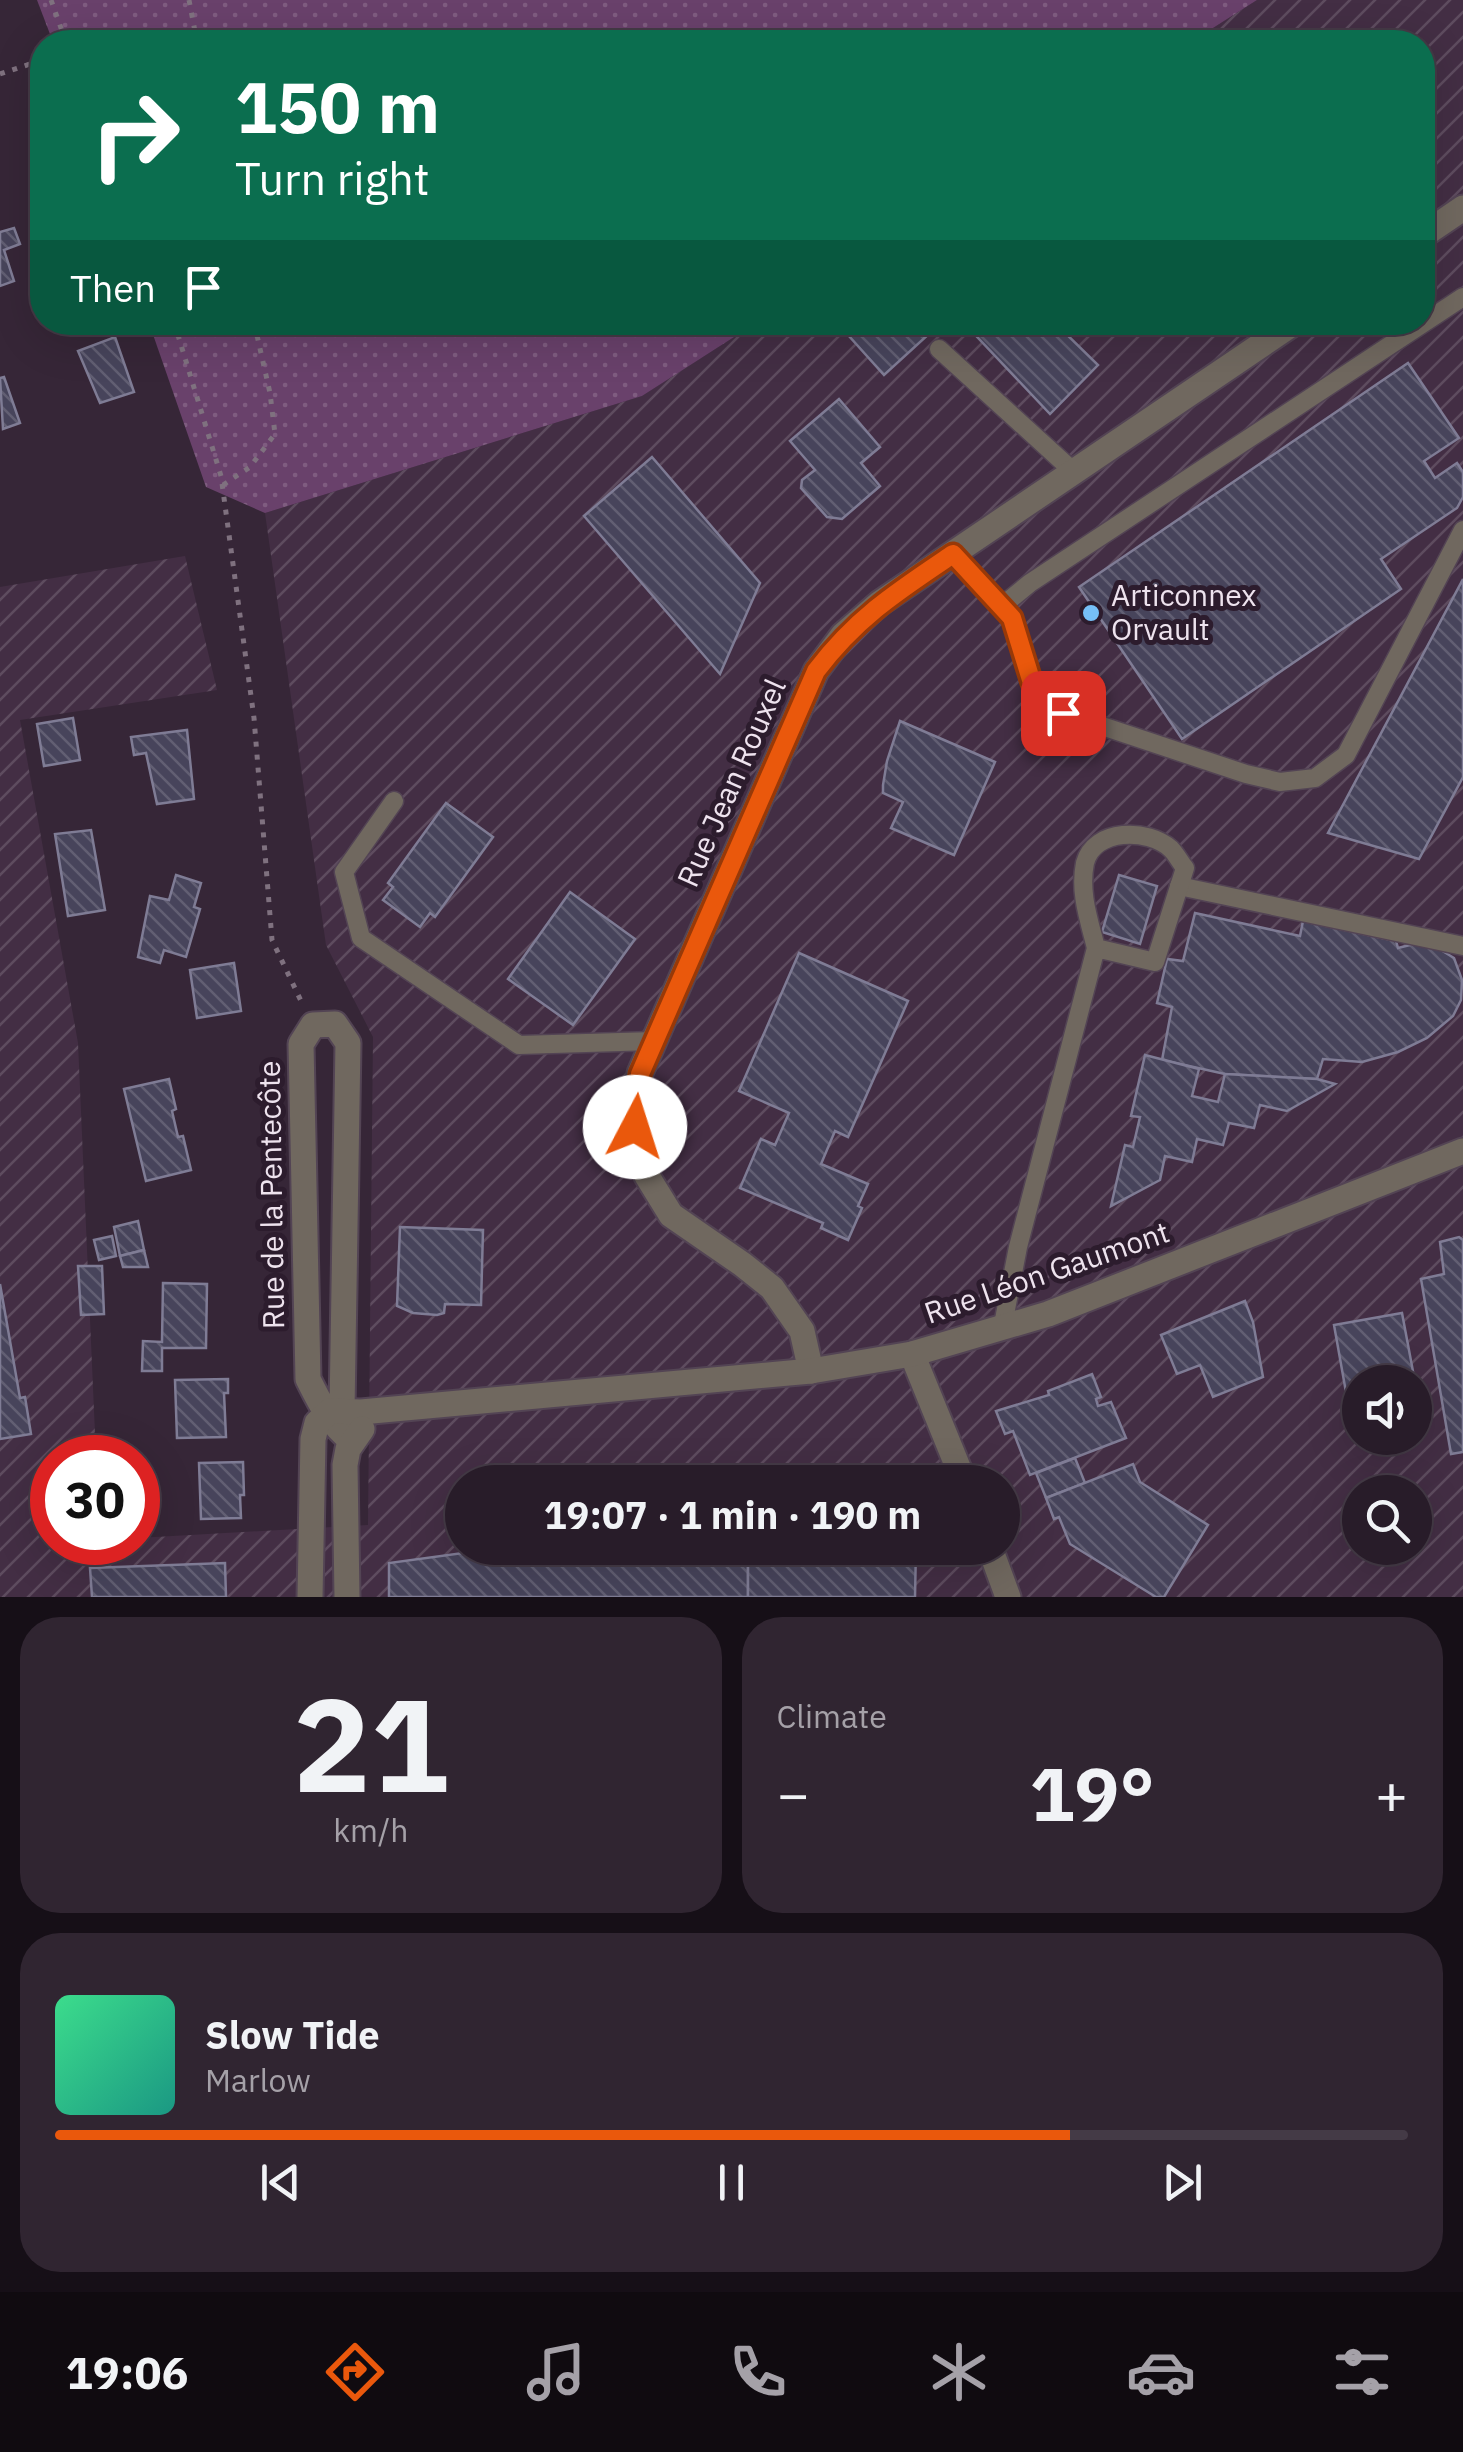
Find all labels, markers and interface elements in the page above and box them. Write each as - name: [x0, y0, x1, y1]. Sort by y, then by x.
- text: 150 m: [235, 61, 440, 152]
- icon: right: [70, 70, 200, 200]
- text: Turn right: [235, 149, 430, 207]
- icon: arrive: [176, 260, 231, 315]
- text: Then: [70, 263, 156, 312]
- place label: Articonnex Orvault: [1111, 575, 1257, 648]
- marker: Articonnex Orvault: [1080, 602, 1102, 624]
- pin: [1021, 671, 1106, 756]
- street label: Rue Jean Rouxel: [667, 672, 794, 893]
- icon: arrive: [1036, 686, 1091, 741]
- street label: Rue de la Pentecôte: [249, 1060, 292, 1330]
- position arrow: [583, 1075, 687, 1179]
- street label: Rue Léon Gaumont: [919, 1211, 1174, 1332]
- map controls: [1342, 1365, 1432, 1565]
- button: sound: [1342, 1365, 1432, 1455]
- speed limit sign: 30: [30, 1435, 160, 1565]
- button: search: [1342, 1475, 1432, 1565]
- text: 19:07 · 1 min · 190 m: [544, 1490, 921, 1539]
- text: 21: [293, 1659, 449, 1828]
- text: Climate: [777, 1695, 887, 1737]
- text: 19°: [1030, 1744, 1155, 1842]
- text: −: [777, 1758, 810, 1829]
- text: +: [1375, 1758, 1408, 1829]
- text: km/h: [333, 1809, 408, 1851]
- text: Slow Tide: [205, 2010, 380, 2059]
- text: Marlow: [205, 2059, 311, 2101]
- icon: previous: [253, 2155, 308, 2210]
- icon: pause: [704, 2155, 759, 2210]
- icon: next: [1155, 2155, 1210, 2210]
- icon: directions: [320, 2337, 390, 2407]
- icon: music: [521, 2337, 591, 2407]
- icon: phone: [723, 2337, 793, 2407]
- icon: climate: [924, 2337, 994, 2407]
- icon: car: [1126, 2337, 1196, 2407]
- icon: filters: [1327, 2337, 1397, 2407]
- text: 19:06: [66, 2343, 189, 2401]

